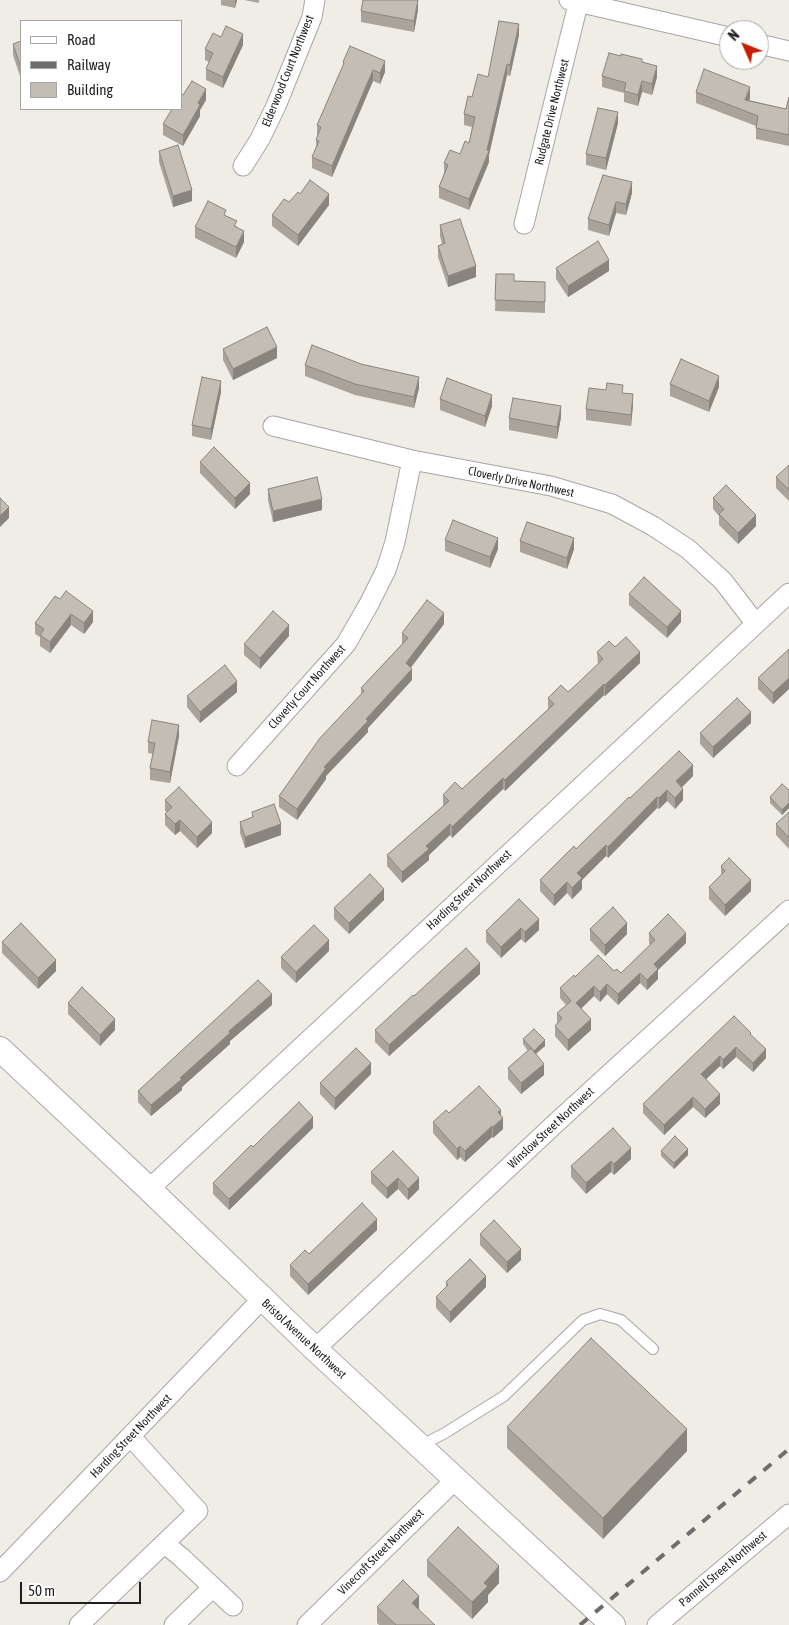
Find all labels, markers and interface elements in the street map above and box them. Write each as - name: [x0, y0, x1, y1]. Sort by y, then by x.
- street label: Elderwood Court Northwest: [259, 13, 317, 129]
- legend: [20, 20, 182, 110]
- north arrow: [719, 20, 769, 70]
- text: N: [725, 27, 743, 44]
- text: Road: [67, 31, 96, 48]
- text: Railway: [67, 56, 111, 73]
- street label: Rudgate Drive Northwest: [532, 57, 572, 167]
- text: Building: [67, 81, 113, 98]
- street label: Cloverly Drive Northwest: [467, 464, 575, 500]
- street label: Cloverly Court Northwest: [265, 642, 349, 732]
- street label: Harding Street Northwest: [424, 847, 514, 933]
- street label: Winslow Street Northwest: [505, 1084, 597, 1172]
- street label: Bristol Avenue Northwest: [259, 1296, 349, 1382]
- street label: Harding Street Northwest: [87, 1391, 175, 1481]
- street label: Vinecroft Street Northwest: [335, 1506, 427, 1598]
- street label: Pannell Street Northwest: [676, 1528, 770, 1610]
- scale bar: [22, 1572, 144, 1604]
- text: 50 m: [28, 1582, 55, 1599]

